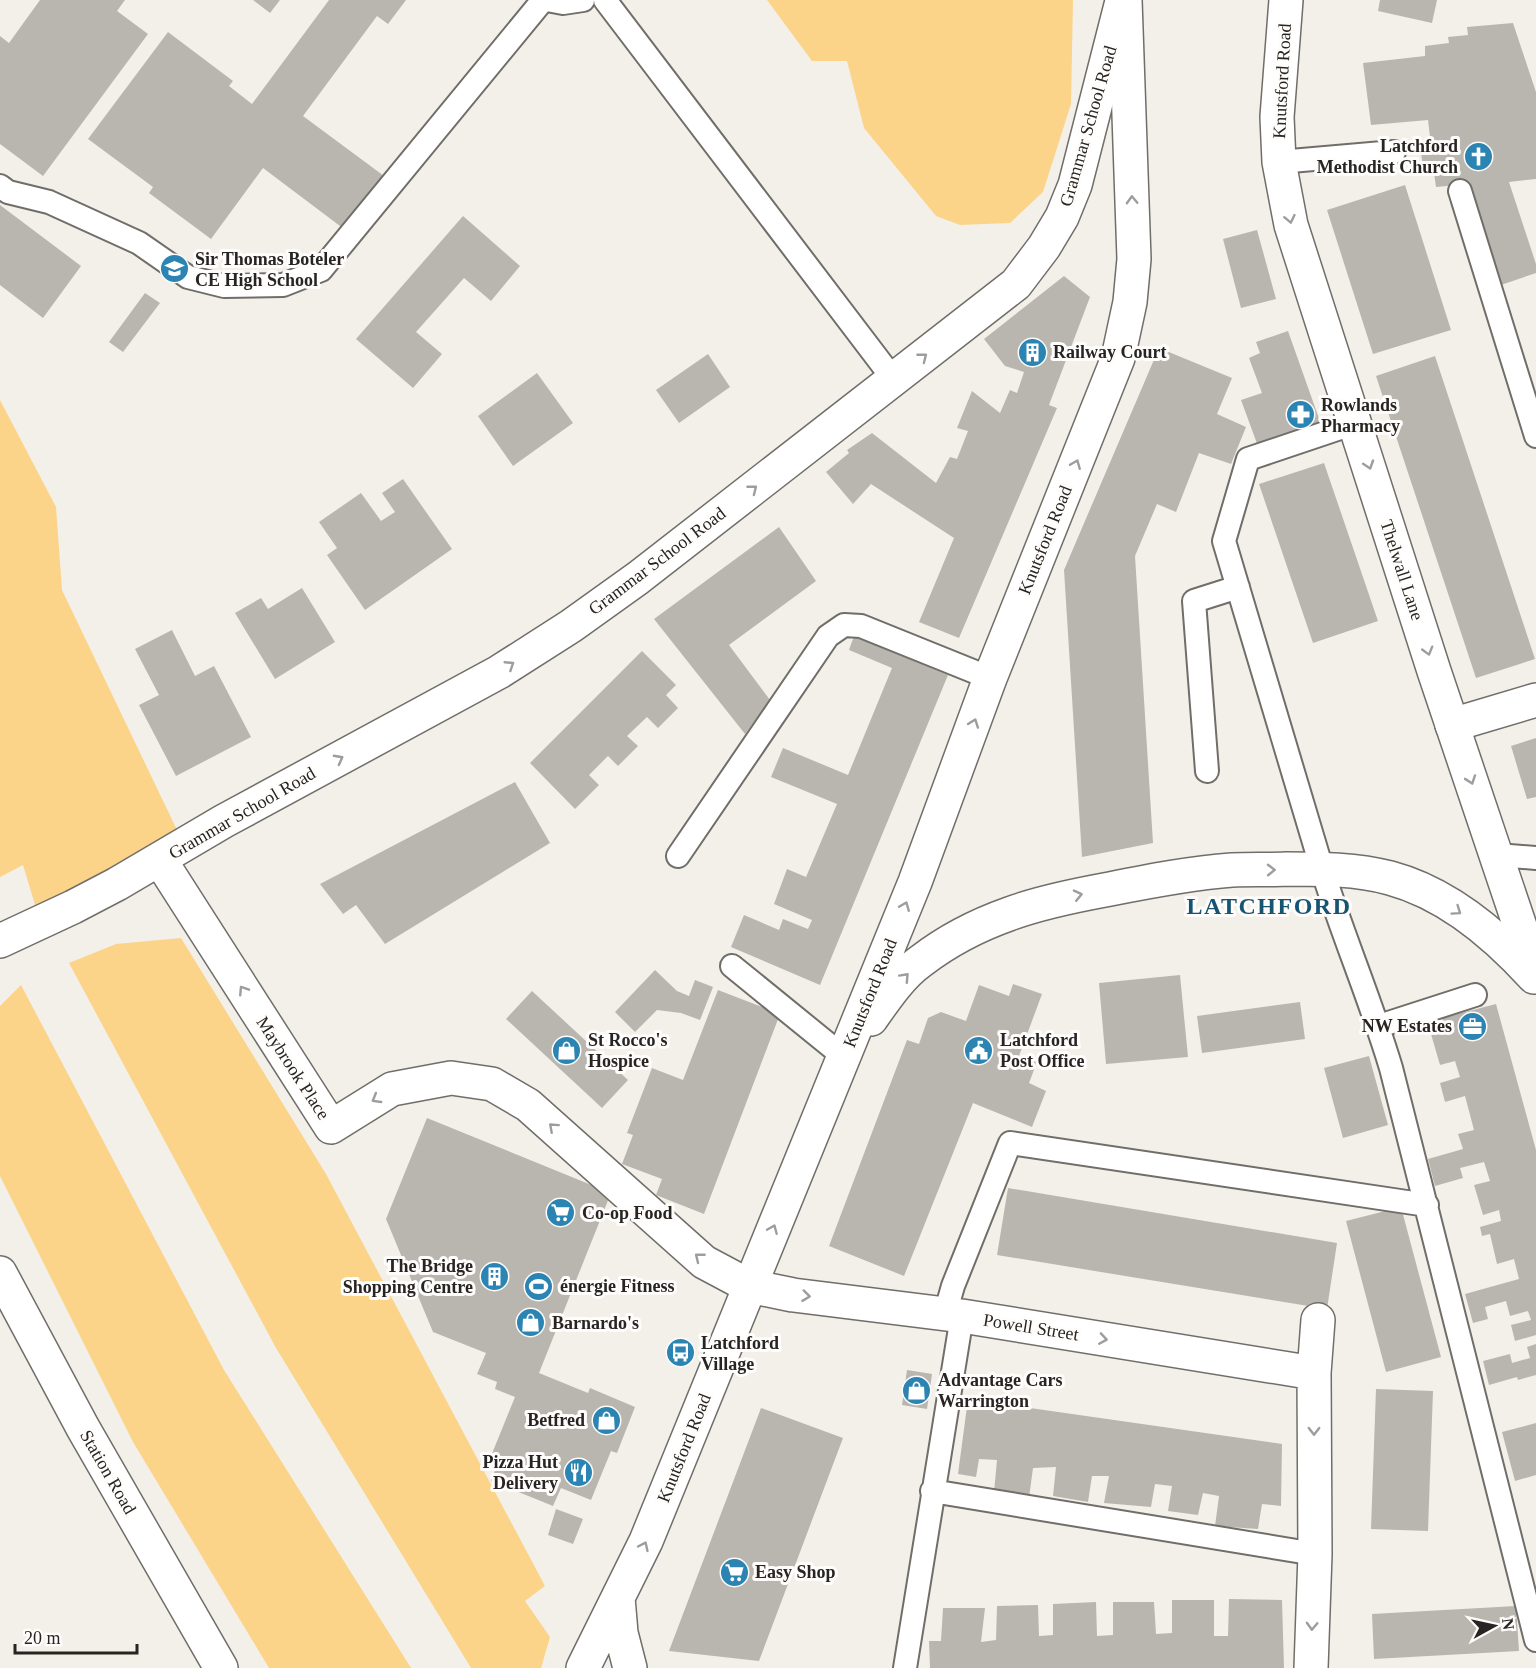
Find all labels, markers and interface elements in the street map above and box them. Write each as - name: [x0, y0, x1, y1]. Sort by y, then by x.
- street label: Knutsford Road: [1269, 23, 1295, 139]
- street label: Grammar School Road: [1056, 43, 1120, 209]
- place label: Latchford Methodist Church: [1317, 136, 1458, 177]
- church icon: Latchford Methodist Church: [1463, 140, 1495, 172]
- one-way arrow: [1126, 196, 1138, 205]
- one-way arrow: [1283, 214, 1296, 224]
- place label: Sir Thomas Boteler CE High School: [195, 249, 344, 290]
- school or university icon: Sir Thomas Boteler CE High School: [158, 253, 190, 285]
- building icon: Railway Court: [1016, 336, 1048, 368]
- place label: Railway Court: [1053, 342, 1167, 362]
- one-way arrow: [916, 353, 927, 364]
- place label: Rowlands Pharmacy: [1321, 395, 1400, 436]
- pharmacy icon: Rowlands Pharmacy: [1284, 399, 1316, 431]
- one-way arrow: [1069, 459, 1081, 470]
- one-way arrow: [1361, 459, 1374, 470]
- street label: Knutsford Road: [1014, 483, 1076, 597]
- one-way arrow: [746, 486, 757, 497]
- street label: Grammar School Road: [585, 503, 729, 619]
- street label: Thelwall Lane: [1376, 517, 1428, 623]
- one-way arrow: [1421, 645, 1433, 655]
- one-way arrow: [503, 661, 514, 672]
- one-way arrow: [966, 718, 979, 729]
- one-way arrow: [333, 755, 343, 766]
- street label: Grammar School Road: [165, 763, 319, 863]
- one-way arrow: [1464, 774, 1476, 785]
- one-way arrow: [1266, 863, 1275, 876]
- one-way arrow: [1073, 890, 1083, 903]
- district label: LATCHFORD: [1186, 893, 1352, 919]
- one-way arrow: [898, 901, 910, 912]
- one-way arrow: [1451, 904, 1462, 915]
- street label: Knutsford Road: [839, 936, 901, 1050]
- one-way arrow: [898, 974, 909, 984]
- one-way arrow: [239, 986, 250, 997]
- office icon: NW Estates: [1457, 1010, 1489, 1042]
- street label: Maybrook Place: [252, 1013, 334, 1123]
- place label: NW Estates: [1362, 1016, 1452, 1036]
- place label: St Rocco's Hospice: [588, 1030, 668, 1071]
- place label: Latchford Post Office: [1000, 1030, 1084, 1071]
- shop icon: St Rocco's Hospice: [551, 1034, 583, 1066]
- public building icon: Latchford Post Office: [963, 1034, 995, 1066]
- one-way arrow: [372, 1092, 382, 1103]
- one-way arrow: [549, 1123, 560, 1134]
- supermarket icon: Co-op Food: [545, 1197, 577, 1229]
- place label: Co-op Food: [582, 1203, 673, 1223]
- one-way arrow: [766, 1224, 778, 1235]
- one-way arrow: [694, 1253, 705, 1264]
- place label: The Bridge Shopping Centre: [343, 1256, 473, 1297]
- building icon: The Bridge Shopping Centre: [478, 1260, 510, 1292]
- sports icon: énergie Fitness: [523, 1270, 555, 1302]
- place label: énergie Fitness: [560, 1276, 674, 1296]
- one-way arrow: [802, 1290, 811, 1302]
- shop icon: Barnardo's: [515, 1307, 547, 1339]
- street label: Powell Street: [982, 1310, 1080, 1344]
- place label: Barnardo's: [552, 1313, 639, 1333]
- one-way arrow: [1098, 1332, 1108, 1345]
- place label: Latchford Village: [701, 1333, 779, 1374]
- bus stop icon: Latchford Village: [664, 1337, 696, 1369]
- place label: Advantage Cars Warrington: [938, 1370, 1063, 1411]
- shop icon: Advantage Cars Warrington: [901, 1374, 933, 1406]
- street label: Knutsford Road: [653, 1391, 715, 1505]
- shop icon: Betfred: [590, 1404, 622, 1436]
- place label: Betfred: [527, 1410, 585, 1430]
- street label: Station Road: [76, 1427, 140, 1517]
- one-way arrow: [1308, 1427, 1320, 1436]
- place label: Pizza Hut Delivery: [483, 1452, 558, 1493]
- restaurant icon: Pizza Hut Delivery: [563, 1456, 595, 1488]
- one-way arrow: [636, 1541, 648, 1552]
- supermarket icon: Easy Shop: [718, 1556, 750, 1588]
- place label: Easy Shop: [755, 1562, 836, 1582]
- north arrow: [1464, 1596, 1524, 1656]
- scale bar: [15, 1617, 136, 1655]
- text: N: [1499, 1617, 1518, 1631]
- one-way arrow: [1306, 1622, 1319, 1631]
- text: 20 m: [24, 1628, 61, 1648]

